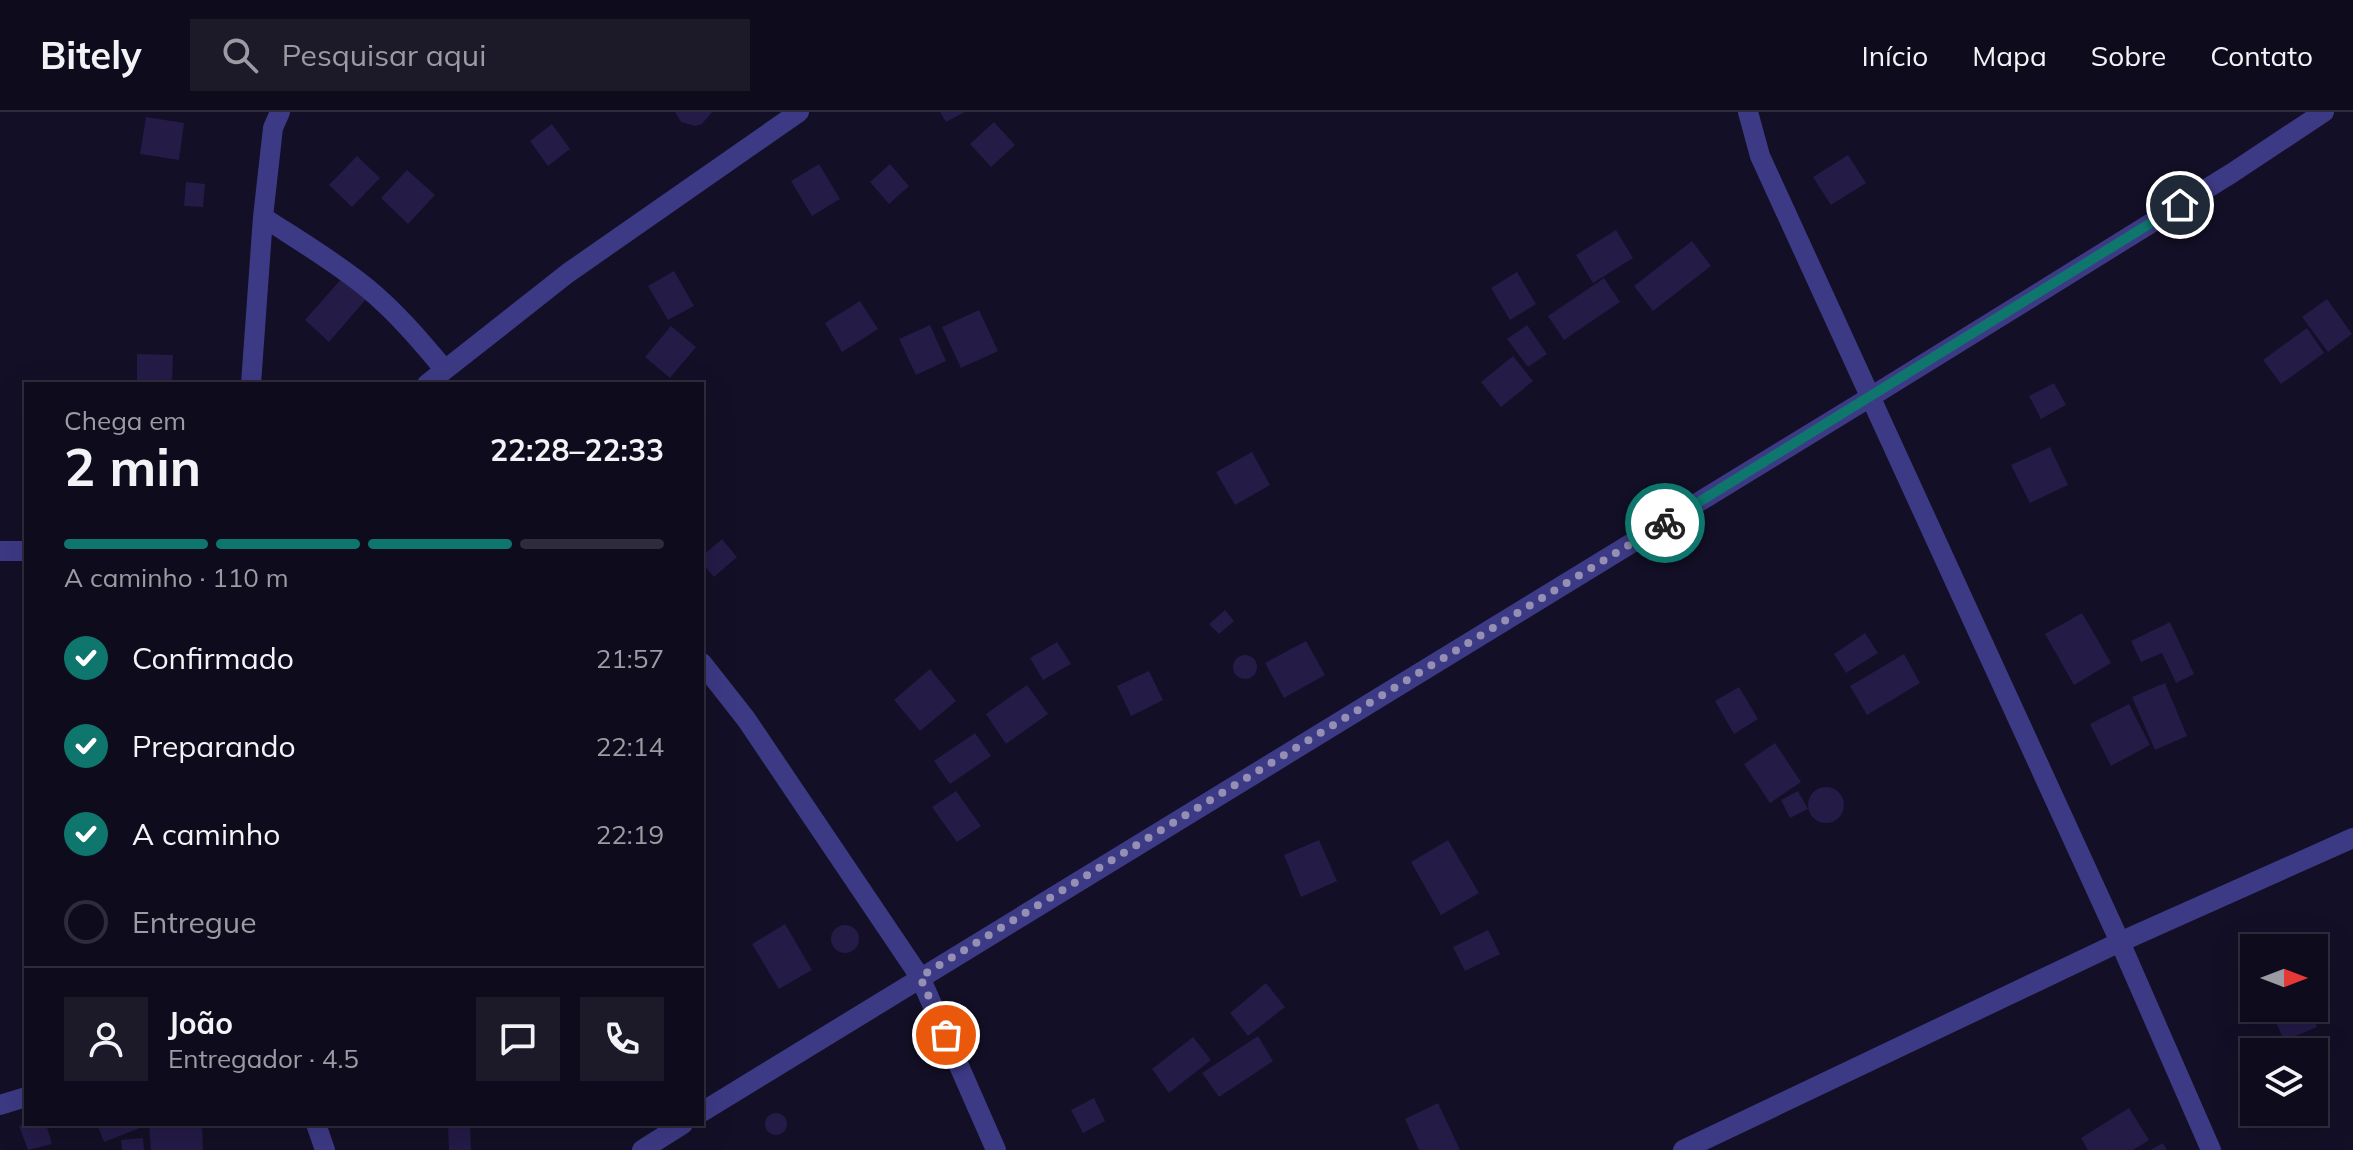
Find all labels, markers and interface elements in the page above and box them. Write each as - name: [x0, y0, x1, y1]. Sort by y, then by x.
- search box: [190, 19, 750, 91]
- text: Bitely: [40, 31, 142, 79]
- icon: search: [218, 33, 262, 77]
- text: Pesquisar aqui: [282, 36, 486, 74]
- text: Início: [1861, 38, 1928, 73]
- text: Mapa: [1972, 38, 2047, 73]
- text: Sobre: [2091, 38, 2166, 73]
- text: Contato: [2210, 38, 2313, 73]
- pin: [2146, 171, 2214, 239]
- icon: home: [2158, 183, 2202, 227]
- text: Chega em: [64, 404, 186, 437]
- text: 22:28–22:33: [490, 431, 664, 469]
- text: 2 min: [64, 434, 201, 499]
- courier: [1625, 483, 1705, 563]
- icon: bike: [1643, 501, 1687, 545]
- text: A caminho · 110 m: [64, 561, 289, 594]
- icon: check: [64, 636, 108, 680]
- text: Confirmado: [132, 639, 294, 677]
- text: 21:57: [596, 642, 664, 675]
- icon: check: [64, 724, 108, 768]
- text: Preparando: [132, 727, 296, 765]
- text: 22:14: [596, 730, 664, 763]
- icon: check: [64, 812, 108, 856]
- text: A caminho: [132, 815, 280, 853]
- text: 22:19: [596, 818, 664, 851]
- text: Entregue: [132, 903, 256, 941]
- north arrow: [2240, 934, 2328, 1022]
- map controls: [2240, 934, 2328, 1126]
- button: person: [64, 997, 148, 1081]
- button: chat: [476, 997, 560, 1081]
- button: phone: [580, 997, 664, 1081]
- pin: [912, 1001, 980, 1069]
- text: João: [168, 1004, 233, 1042]
- icon: bag: [924, 1013, 968, 1057]
- button: layers: [2240, 1038, 2328, 1126]
- text: Entregador · 4.5: [168, 1042, 359, 1075]

